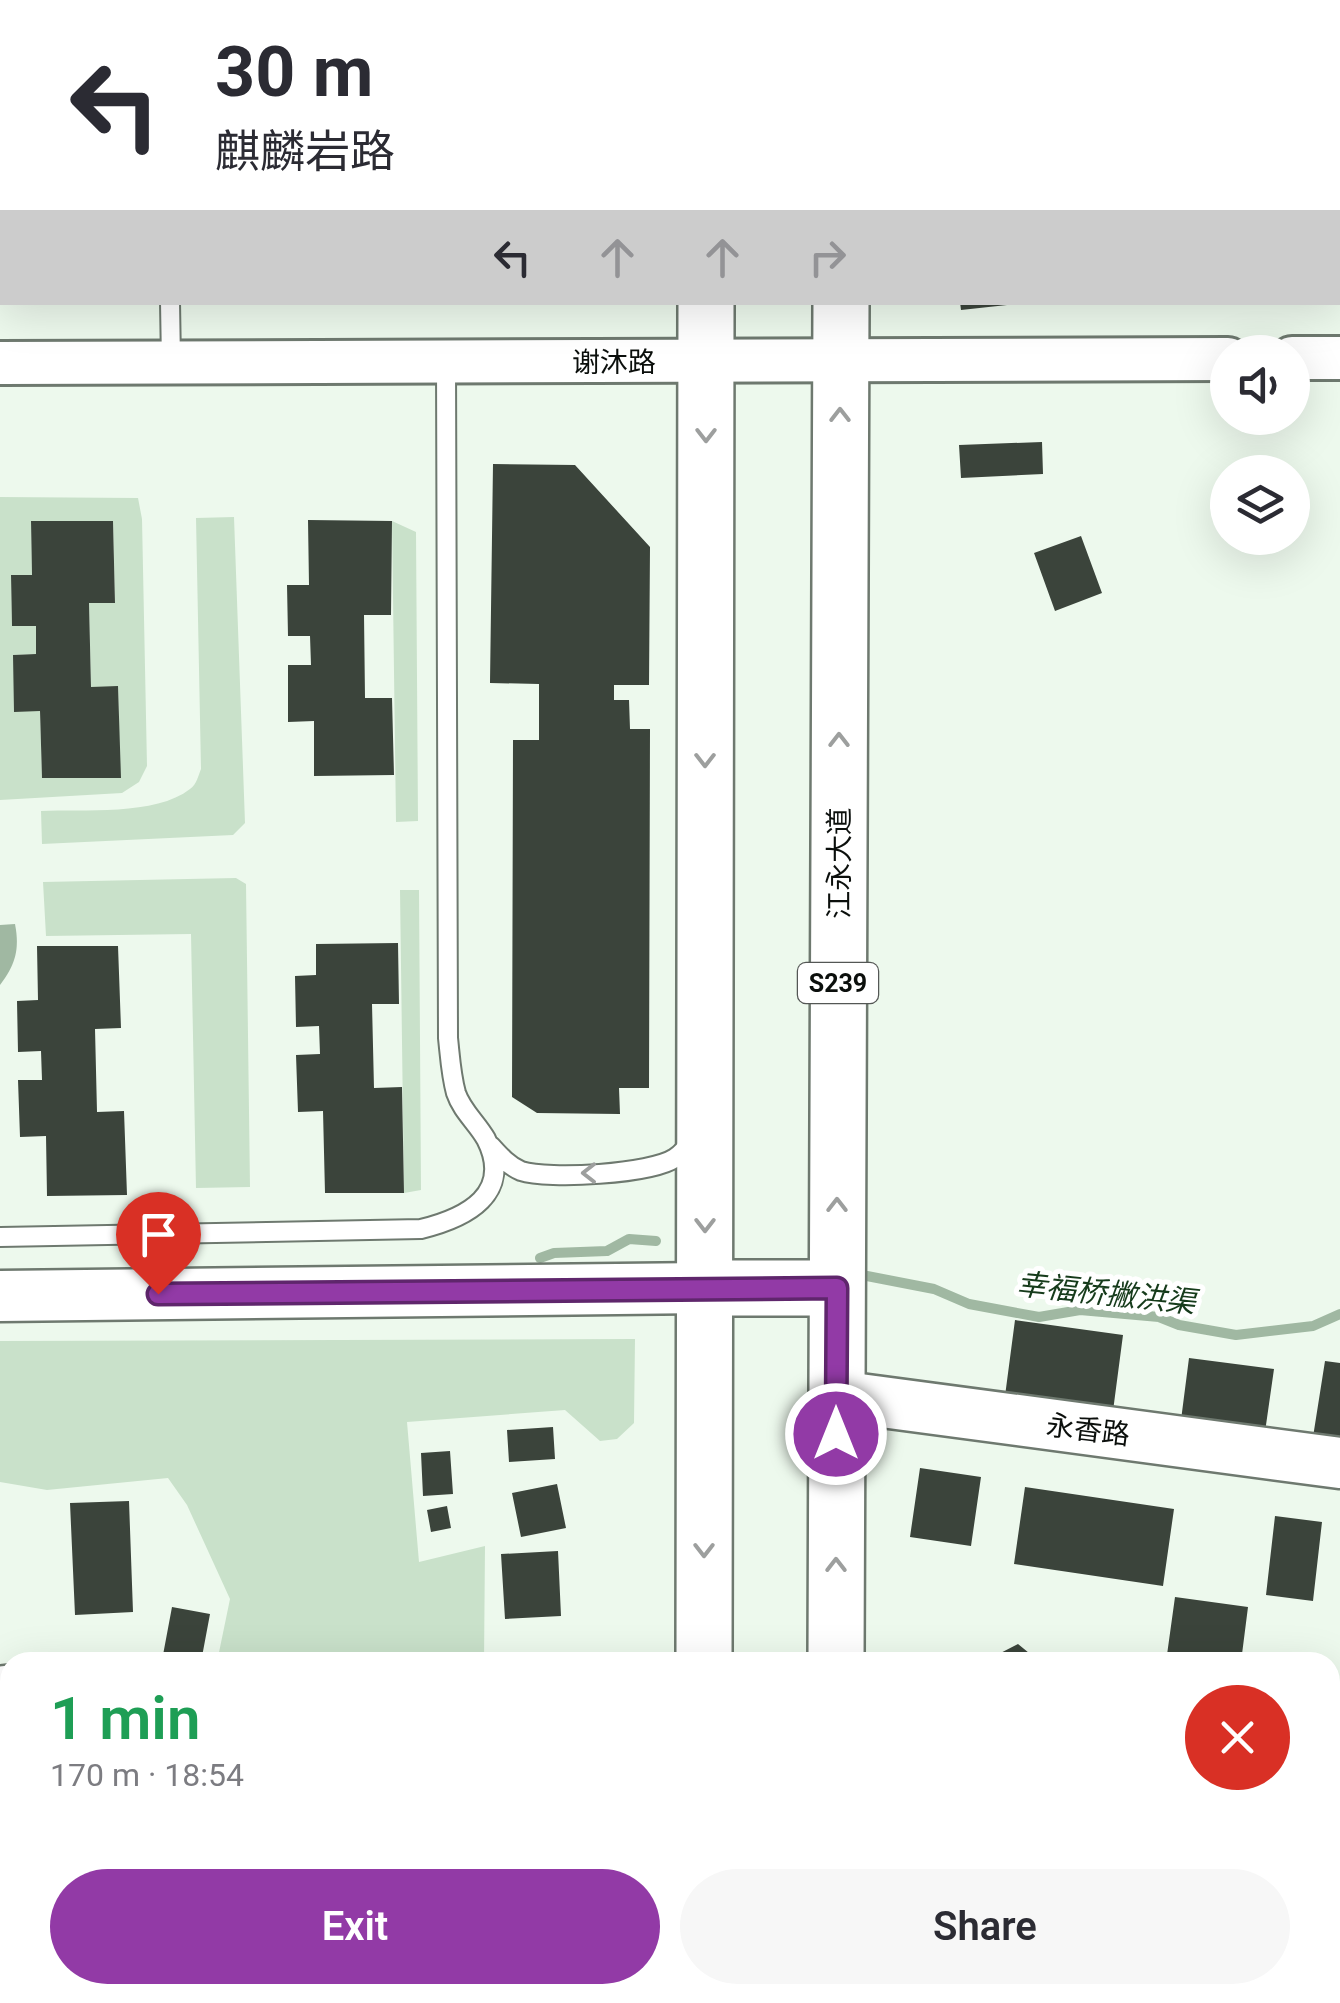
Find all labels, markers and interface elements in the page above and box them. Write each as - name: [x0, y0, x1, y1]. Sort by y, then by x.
- text: 30 m: [215, 31, 373, 113]
- icon: left: [50, 40, 180, 170]
- text: 麒麟岩路: [215, 125, 395, 178]
- icon: left: [485, 230, 540, 285]
- icon: ahead: [590, 230, 645, 285]
- icon: ahead: [695, 230, 750, 285]
- icon: right: [800, 230, 855, 285]
- map controls: [1210, 335, 1310, 555]
- button: sound: [1210, 335, 1310, 435]
- street label: 谢沐路: [572, 346, 656, 379]
- one-way arrow: [829, 407, 851, 422]
- one-way arrow: [695, 428, 717, 443]
- button: layers: [1210, 455, 1310, 555]
- one-way arrow: [828, 732, 850, 748]
- one-way arrow: [694, 752, 716, 768]
- street label: 江永大道: [823, 807, 856, 919]
- road number: S239: [798, 963, 878, 1003]
- one-way arrow: [581, 1162, 596, 1184]
- pin: [116, 1192, 201, 1295]
- one-way arrow: [826, 1197, 848, 1212]
- icon: arrive: [131, 1207, 186, 1262]
- one-way arrow: [694, 1218, 716, 1233]
- water label: 幸福桥撇洪渠: [1015, 1266, 1201, 1320]
- position arrow: [784, 1382, 888, 1486]
- street label: 永香路: [1044, 1409, 1132, 1451]
- one-way arrow: [693, 1542, 715, 1558]
- one-way arrow: [825, 1557, 847, 1572]
- text: 1 min: [50, 1683, 200, 1754]
- button: close: [1185, 1685, 1290, 1790]
- text: 170 m · 18:54: [50, 1756, 244, 1794]
- button: Exit: [50, 1869, 660, 1984]
- button: Share: [680, 1869, 1290, 1984]

